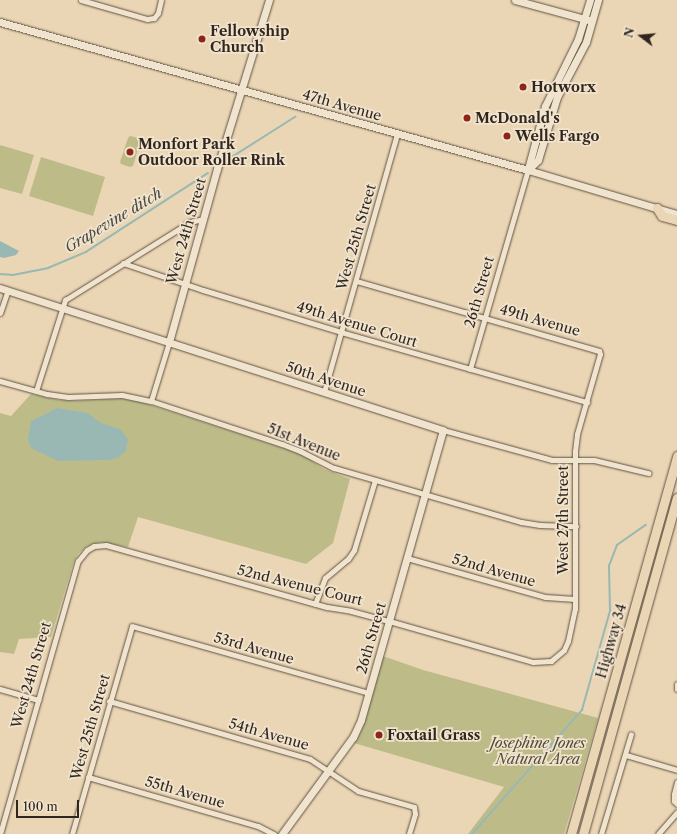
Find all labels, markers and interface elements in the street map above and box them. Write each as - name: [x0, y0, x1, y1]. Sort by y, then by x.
- north arrow: [621, 16, 661, 56]
- place label: Fellowship Church: [210, 23, 289, 56]
- text: N: [621, 26, 638, 39]
- marker: Fellowship Church: [197, 34, 207, 44]
- place label: Hotworx: [531, 79, 596, 95]
- marker: Hotworx: [518, 82, 528, 92]
- street label: 47th Avenue: [300, 86, 384, 124]
- place label: McDonald's: [475, 110, 560, 126]
- marker: McDonald's: [462, 113, 472, 123]
- place label: Wells Fargo: [515, 128, 599, 144]
- marker: Wells Fargo: [502, 131, 512, 141]
- place label: Monfort Park Outdoor Roller Rink: [138, 136, 285, 168]
- marker: Monfort Park Outdoor Roller Rink: [125, 147, 135, 157]
- street label: West 24th Street: [163, 176, 209, 286]
- street label: West 25th Street: [333, 182, 379, 292]
- water label: Grapevine ditch: [61, 184, 165, 256]
- street label: 26th Street: [461, 254, 497, 330]
- street label: 49th Avenue Court: [294, 298, 420, 350]
- street label: 49th Avenue: [498, 300, 582, 340]
- street label: 50th Avenue: [284, 358, 368, 400]
- street label: 51st Avenue: [265, 420, 343, 464]
- street label: West 27th Street: [555, 466, 571, 574]
- street label: 52nd Avenue: [450, 550, 538, 590]
- street label: 52nd Avenue Court: [235, 561, 365, 609]
- street label: 26th Street: [353, 600, 389, 676]
- street label: Highway 34: [592, 601, 630, 681]
- street label: West 24th Street: [8, 620, 54, 730]
- street label: 53rd Avenue: [212, 628, 296, 668]
- street label: West 25th Street: [67, 672, 113, 782]
- street label: 54th Avenue: [227, 715, 311, 753]
- place label: Foxtail Grass: [387, 727, 480, 743]
- marker: Foxtail Grass: [374, 730, 384, 740]
- park label: Josephine Jones Natural Area: [490, 735, 586, 768]
- street label: 55th Avenue: [143, 773, 227, 811]
- scale bar: [18, 792, 81, 818]
- text: 100 m: [23, 799, 58, 814]

